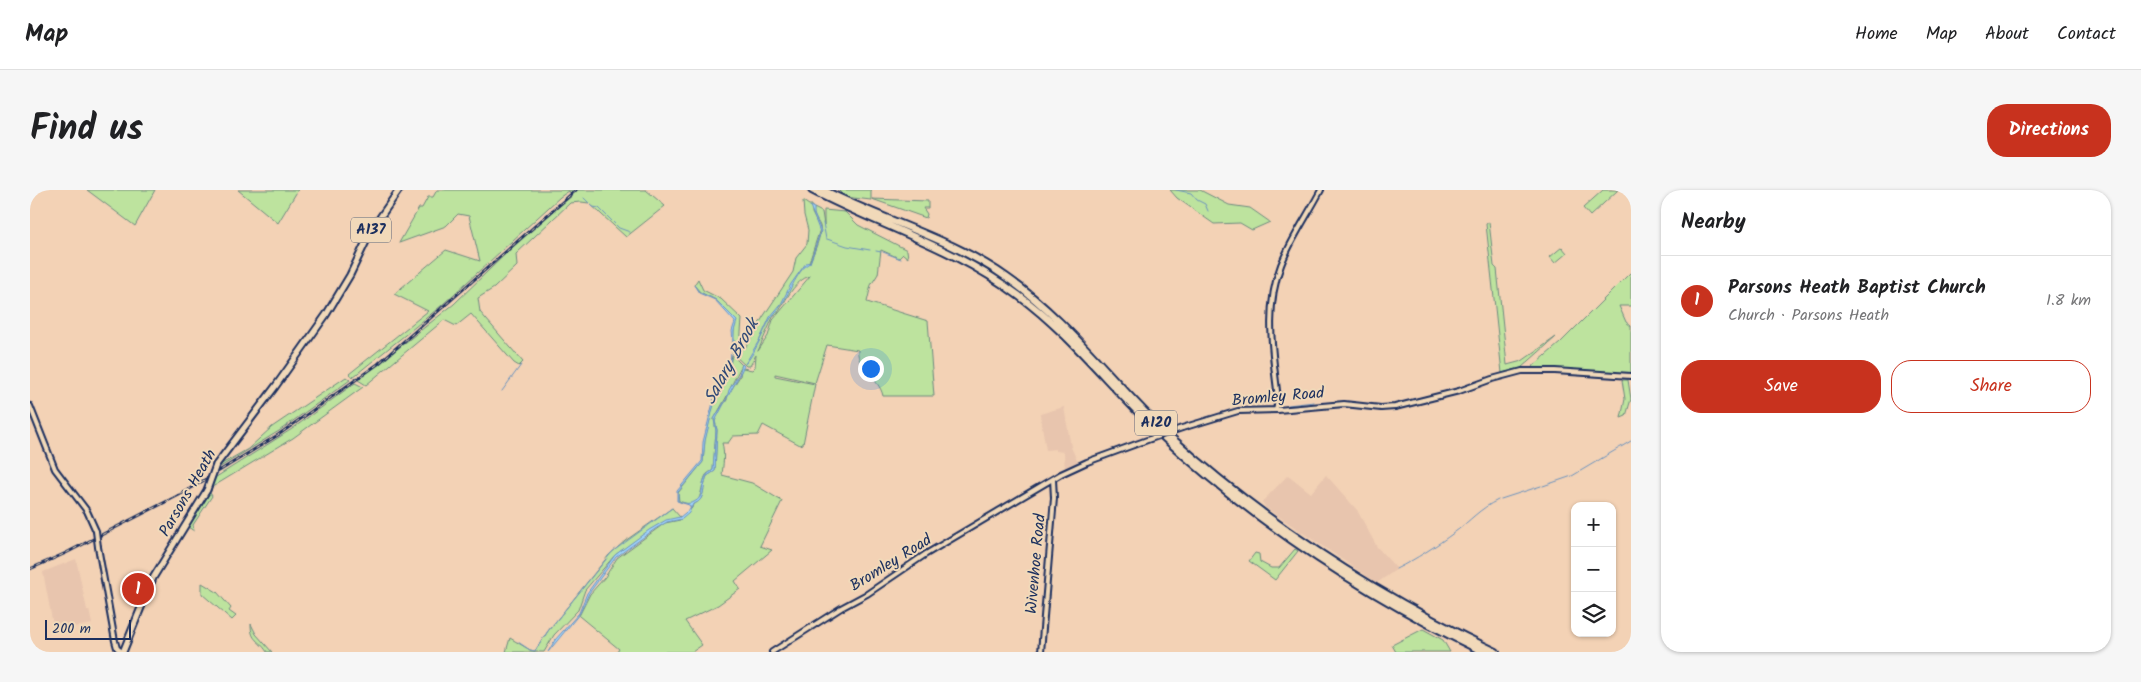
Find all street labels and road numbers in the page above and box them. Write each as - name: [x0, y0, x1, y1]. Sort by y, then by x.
- road number: A137: [351, 218, 391, 242]
- street label: Bromley Road: [1231, 380, 1326, 413]
- road number: A120: [1135, 410, 1177, 436]
- street label: Parsons Heath: [153, 445, 223, 541]
- street label: Wivenhoe Road: [1019, 512, 1053, 615]
- street label: Bromley Road: [845, 527, 938, 598]

